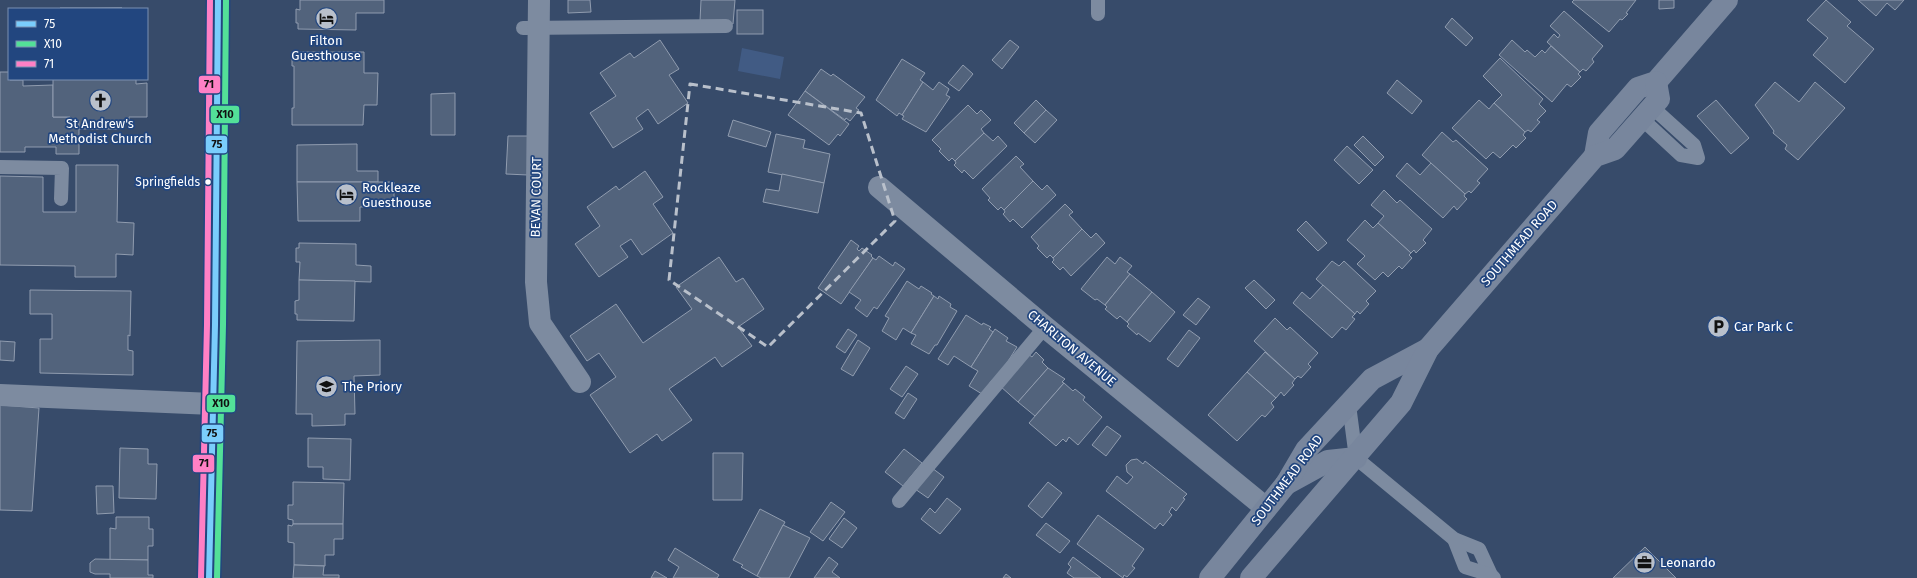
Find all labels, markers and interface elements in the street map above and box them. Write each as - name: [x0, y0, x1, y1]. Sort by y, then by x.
- hotel icon: Filton Guesthouse: [313, 5, 339, 31]
- legend: [8, 8, 148, 80]
- text: 75: [44, 17, 55, 31]
- place label: Filton Guesthouse: [291, 33, 361, 63]
- text: X10: [44, 37, 62, 51]
- text: 71: [44, 57, 54, 71]
- line badge: 71: [198, 75, 221, 94]
- text: 71: [204, 78, 214, 91]
- church icon: St Andrew's Methodist Church: [87, 88, 113, 114]
- line badge: X10: [210, 105, 240, 124]
- text: X10: [215, 108, 234, 121]
- place label: St Andrew's Methodist Church: [48, 116, 152, 146]
- line badge: 75: [205, 135, 228, 154]
- text: 75: [212, 138, 223, 151]
- street label: BEVAN COURT: [528, 156, 544, 237]
- place label: Springfields: [135, 175, 200, 189]
- marker: Springfields: [203, 177, 213, 187]
- place label: Rockleaze Guesthouse: [362, 180, 432, 210]
- hotel icon: Rockleaze Guesthouse: [333, 181, 359, 207]
- street label: SOUTHMEAD ROAD: [1478, 197, 1560, 289]
- street label: CHARLTON AVENUE: [1025, 307, 1119, 389]
- parking icon: Car Park C: [1705, 313, 1731, 339]
- place label: Car Park C: [1734, 319, 1794, 334]
- school or university icon: The Priory: [313, 373, 339, 399]
- place label: The Priory: [342, 379, 402, 394]
- line badge: X10: [206, 394, 236, 413]
- text: X10: [211, 397, 230, 410]
- line badge: 75: [201, 424, 224, 443]
- text: 75: [207, 427, 218, 440]
- street label: SOUTHMEAD ROAD: [1248, 432, 1326, 528]
- line badge: 71: [192, 454, 215, 473]
- text: 71: [199, 457, 209, 470]
- office icon: Leonardo: [1632, 549, 1658, 575]
- place label: Leonardo: [1660, 555, 1716, 570]

